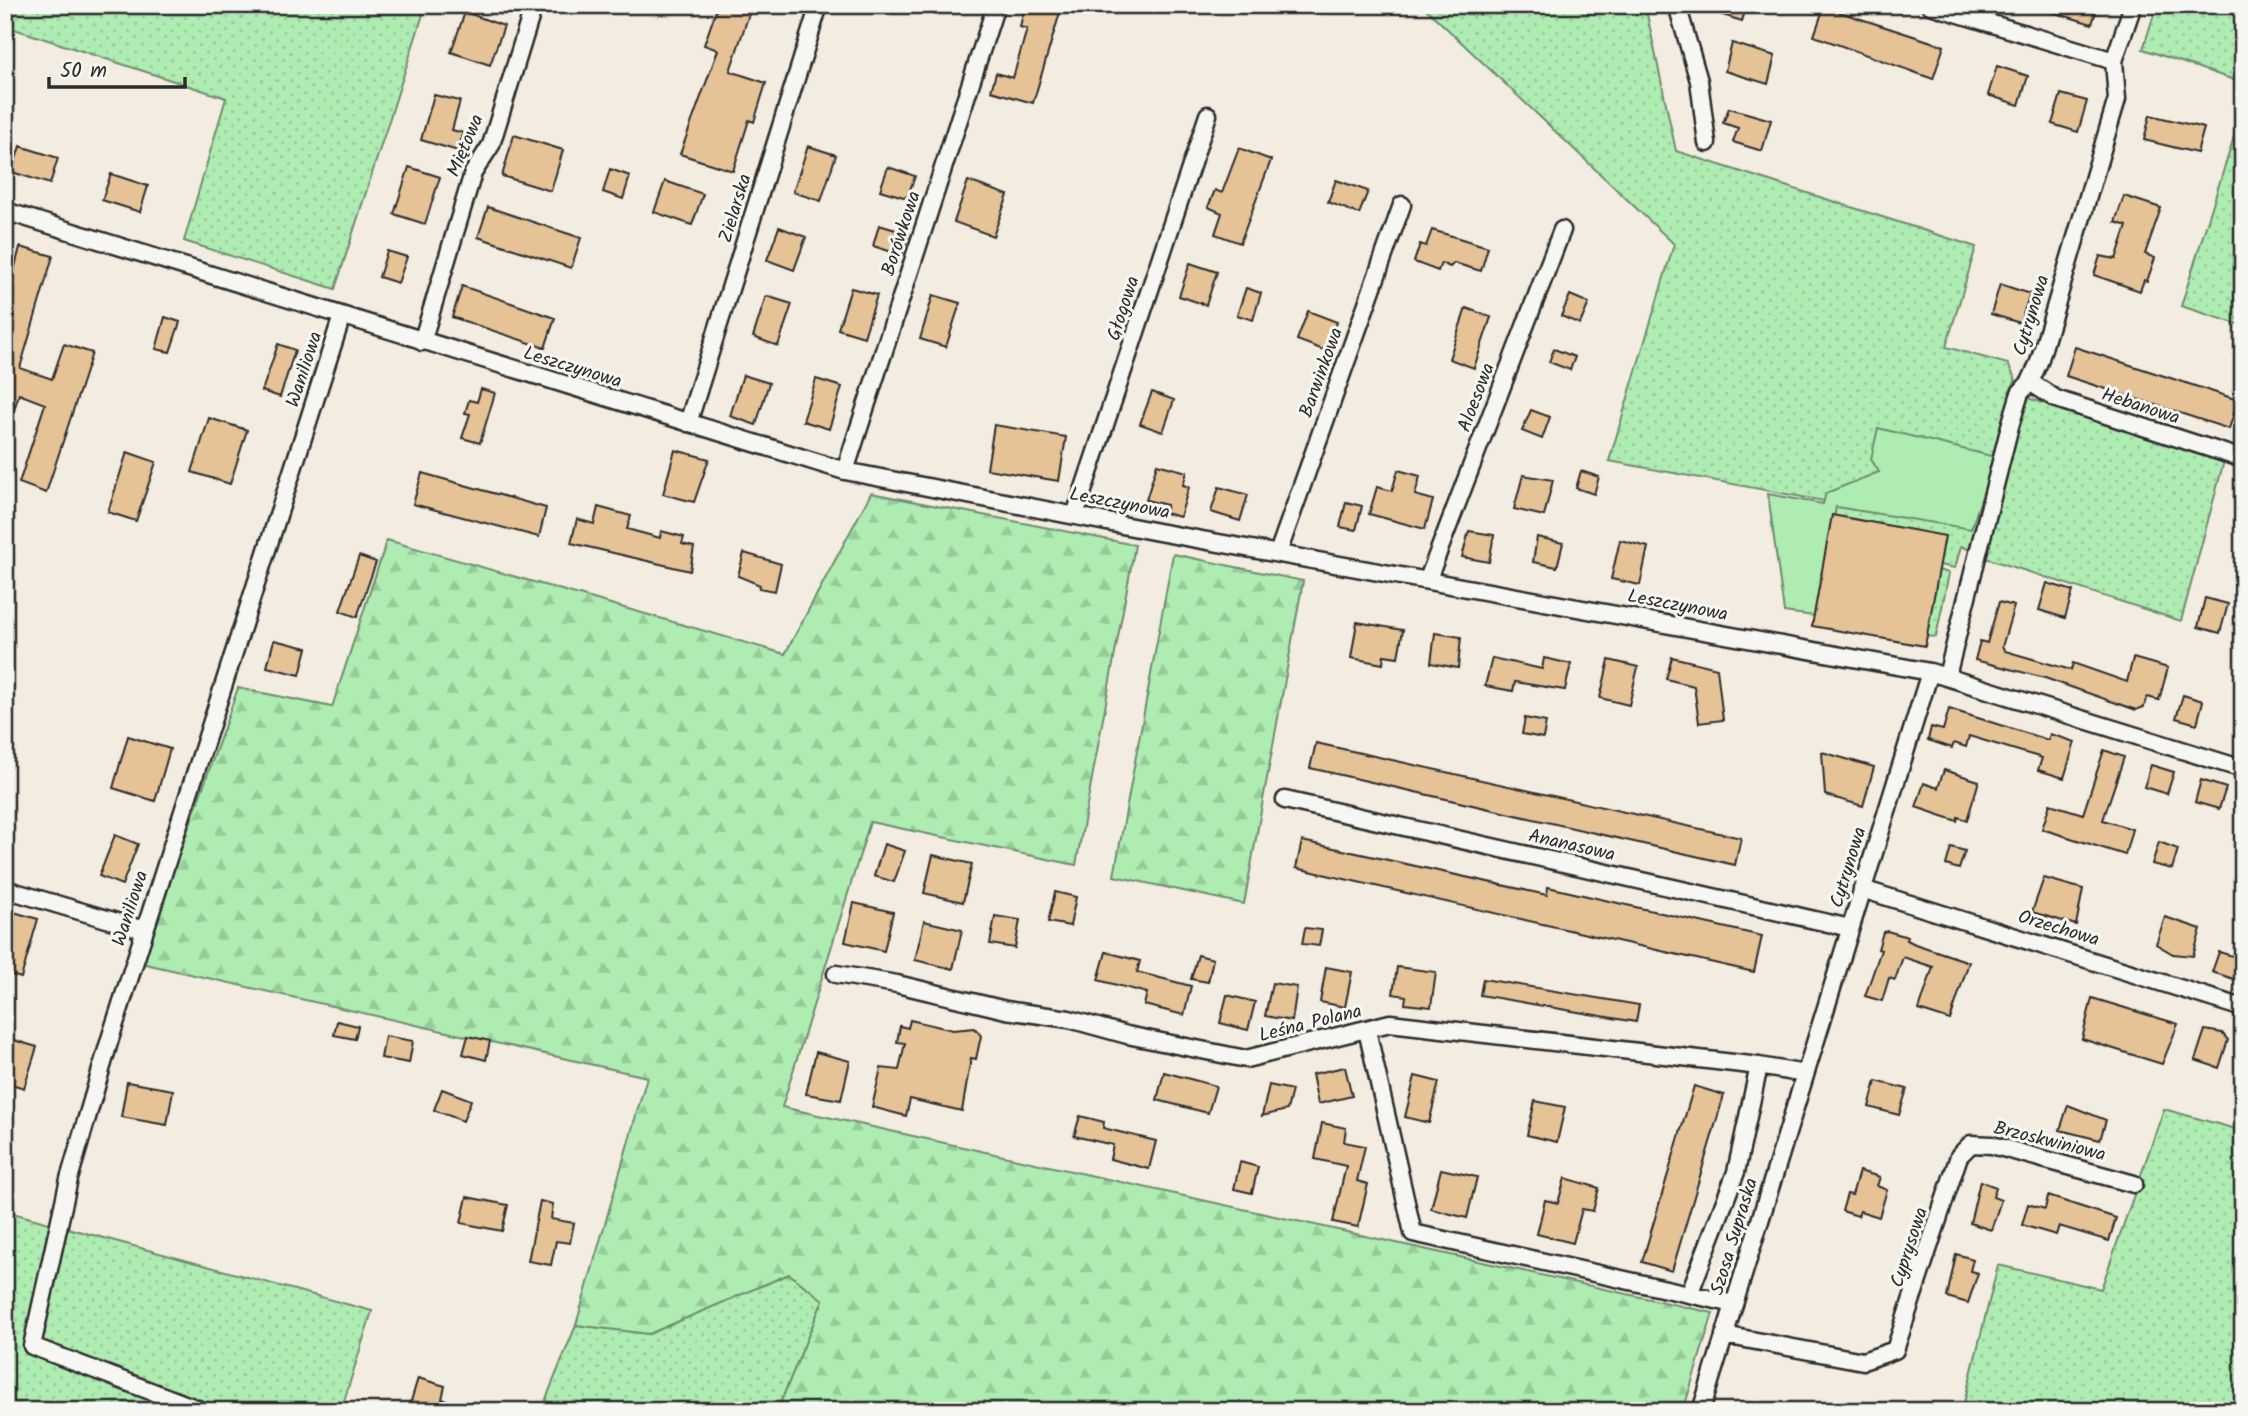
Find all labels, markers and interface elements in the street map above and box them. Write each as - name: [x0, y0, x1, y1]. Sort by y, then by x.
- scale bar: [49, 46, 186, 90]
- text: 50 m: [60, 55, 107, 88]
- street label: Miętowa: [439, 110, 492, 182]
- street label: Zielarska: [711, 170, 761, 247]
- street label: Borówkowa: [874, 187, 930, 280]
- street label: Cytrynowa: [2005, 271, 2058, 360]
- street label: Głogowa: [1099, 272, 1148, 345]
- street label: Barwinkowa: [1292, 323, 1352, 422]
- street label: Waniliowa: [279, 328, 331, 411]
- street label: Leszczynowa: [519, 339, 625, 397]
- street label: Aloesowa: [1450, 359, 1504, 437]
- street label: Hebanowa: [2097, 380, 2183, 434]
- street label: Leszczynowa: [1067, 480, 1172, 528]
- street label: Leszczynowa: [1625, 582, 1730, 630]
- street label: Ananasowa: [1525, 821, 1618, 870]
- street label: Cytrynowa: [1822, 823, 1875, 912]
- street label: Waniliowa: [105, 867, 157, 950]
- street label: Orzechowa: [2014, 902, 2103, 956]
- street label: Leśna Polana: [1256, 997, 1365, 1051]
- street label: Brzoskwiniowa: [1990, 1114, 2109, 1170]
- street label: Szosa Supraska: [1703, 1174, 1767, 1299]
- street label: Cyprysowa: [1883, 1204, 1937, 1292]

